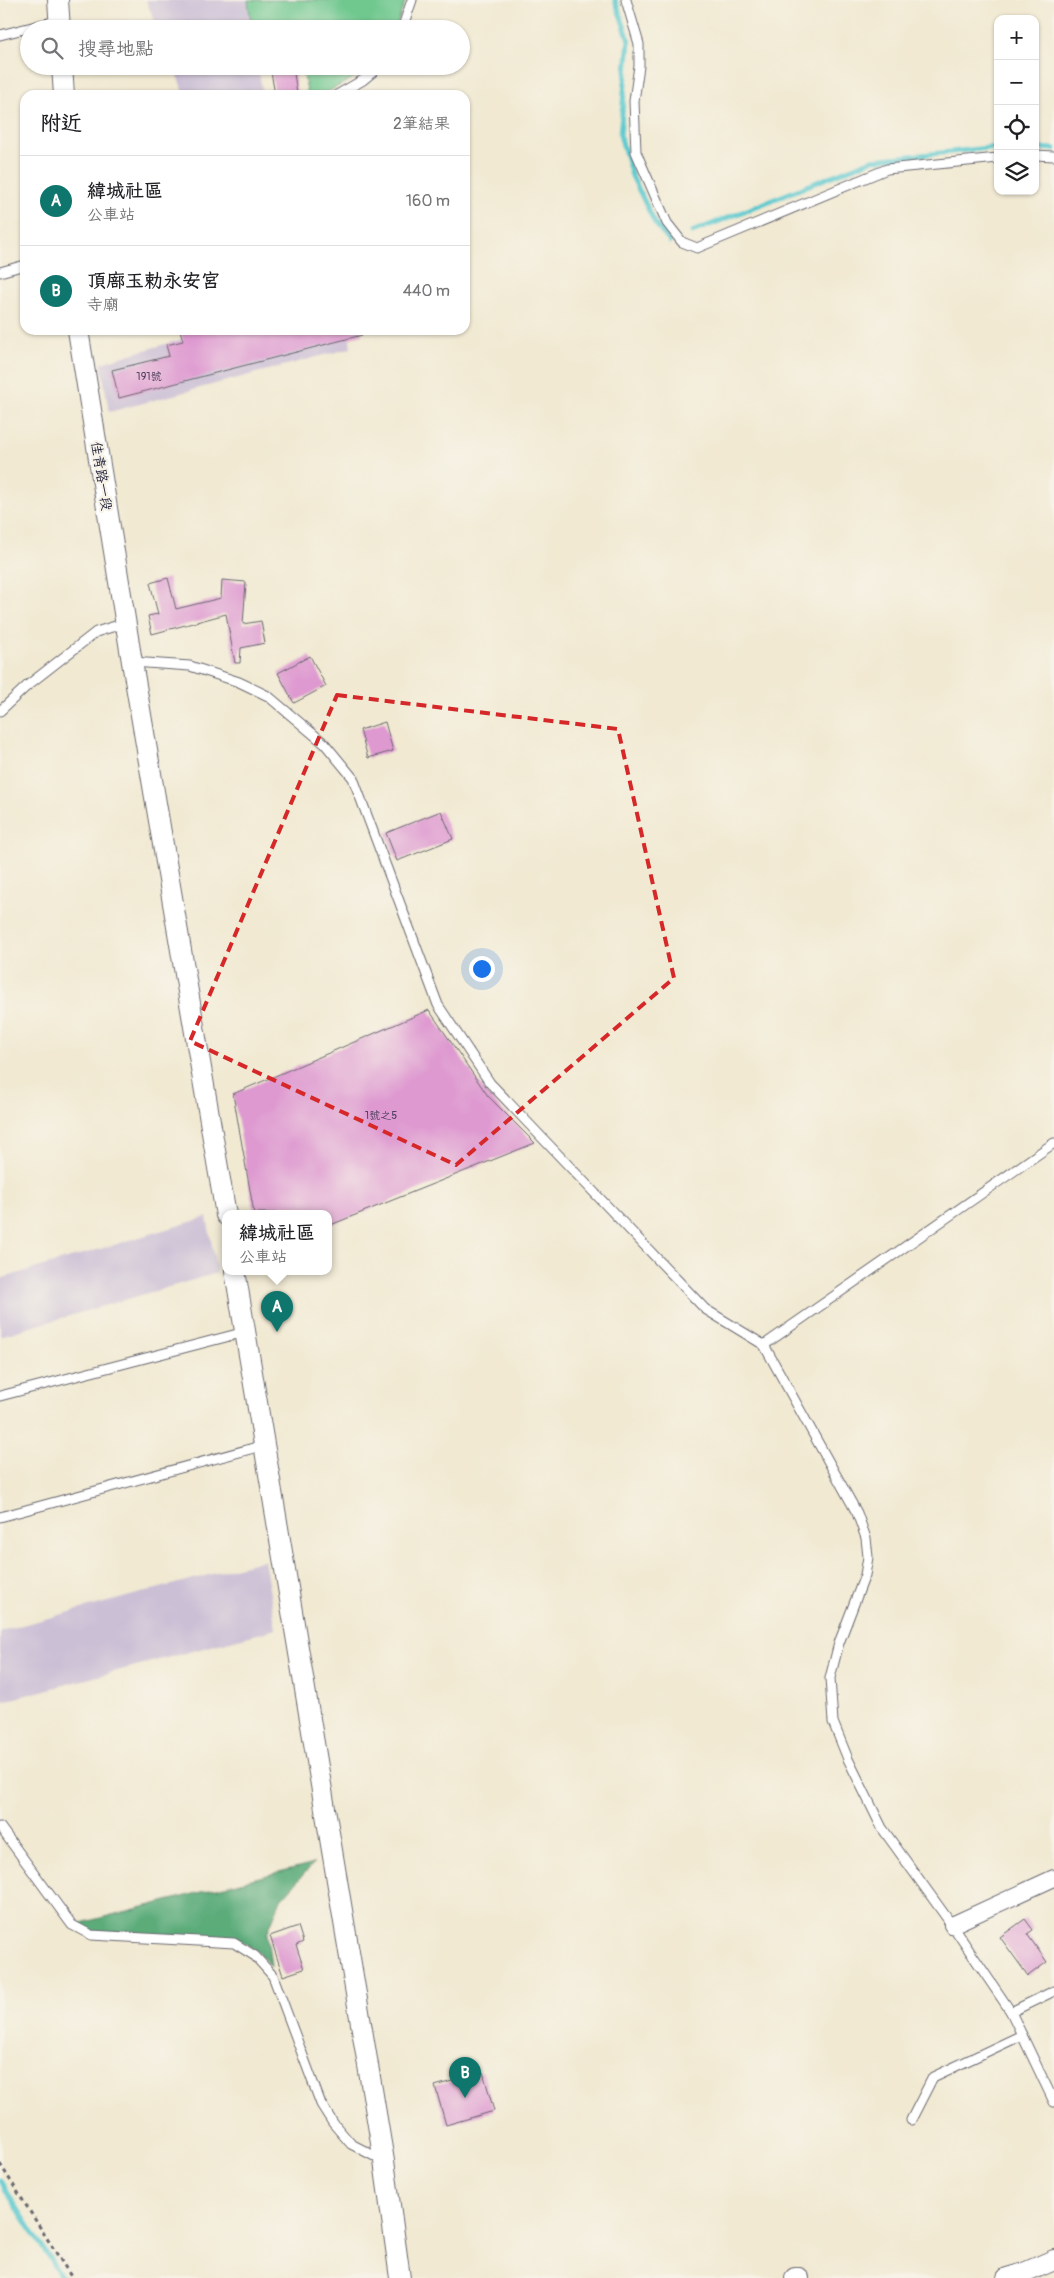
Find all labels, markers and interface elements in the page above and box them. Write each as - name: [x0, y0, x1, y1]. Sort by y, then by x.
- map controls: [994, 15, 1039, 195]
- button: +: [994, 15, 1039, 60]
- search box: [20, 20, 470, 75]
- icon: search: [38, 34, 66, 62]
- text: 搜尋地點: [78, 37, 154, 61]
- button: −: [994, 60, 1039, 105]
- button: locate: [994, 105, 1039, 150]
- text: 附近: [40, 110, 82, 137]
- text: 2筆結果: [393, 114, 450, 134]
- button: layers: [994, 150, 1039, 195]
- text: 緯城社區: [87, 179, 163, 203]
- text: A: [51, 191, 61, 211]
- text: 160 m: [406, 191, 450, 211]
- text: 公車站: [87, 205, 135, 225]
- text: 頂廍玉勅永安宮: [87, 269, 220, 293]
- text: B: [51, 281, 61, 301]
- text: 440 m: [403, 281, 450, 301]
- text: 寺廟: [87, 295, 119, 315]
- house number: 191號: [136, 370, 162, 383]
- street label: 佳青路一段: [88, 440, 115, 512]
- your location: [469, 956, 495, 982]
- house number: 1號之5: [365, 1109, 397, 1122]
- popup: [222, 1210, 332, 1275]
- text: 緯城社區: [239, 1221, 315, 1245]
- text: 公車站: [239, 1247, 287, 1267]
- pin: A: [261, 1291, 293, 1332]
- pin: B: [449, 2057, 481, 2098]

